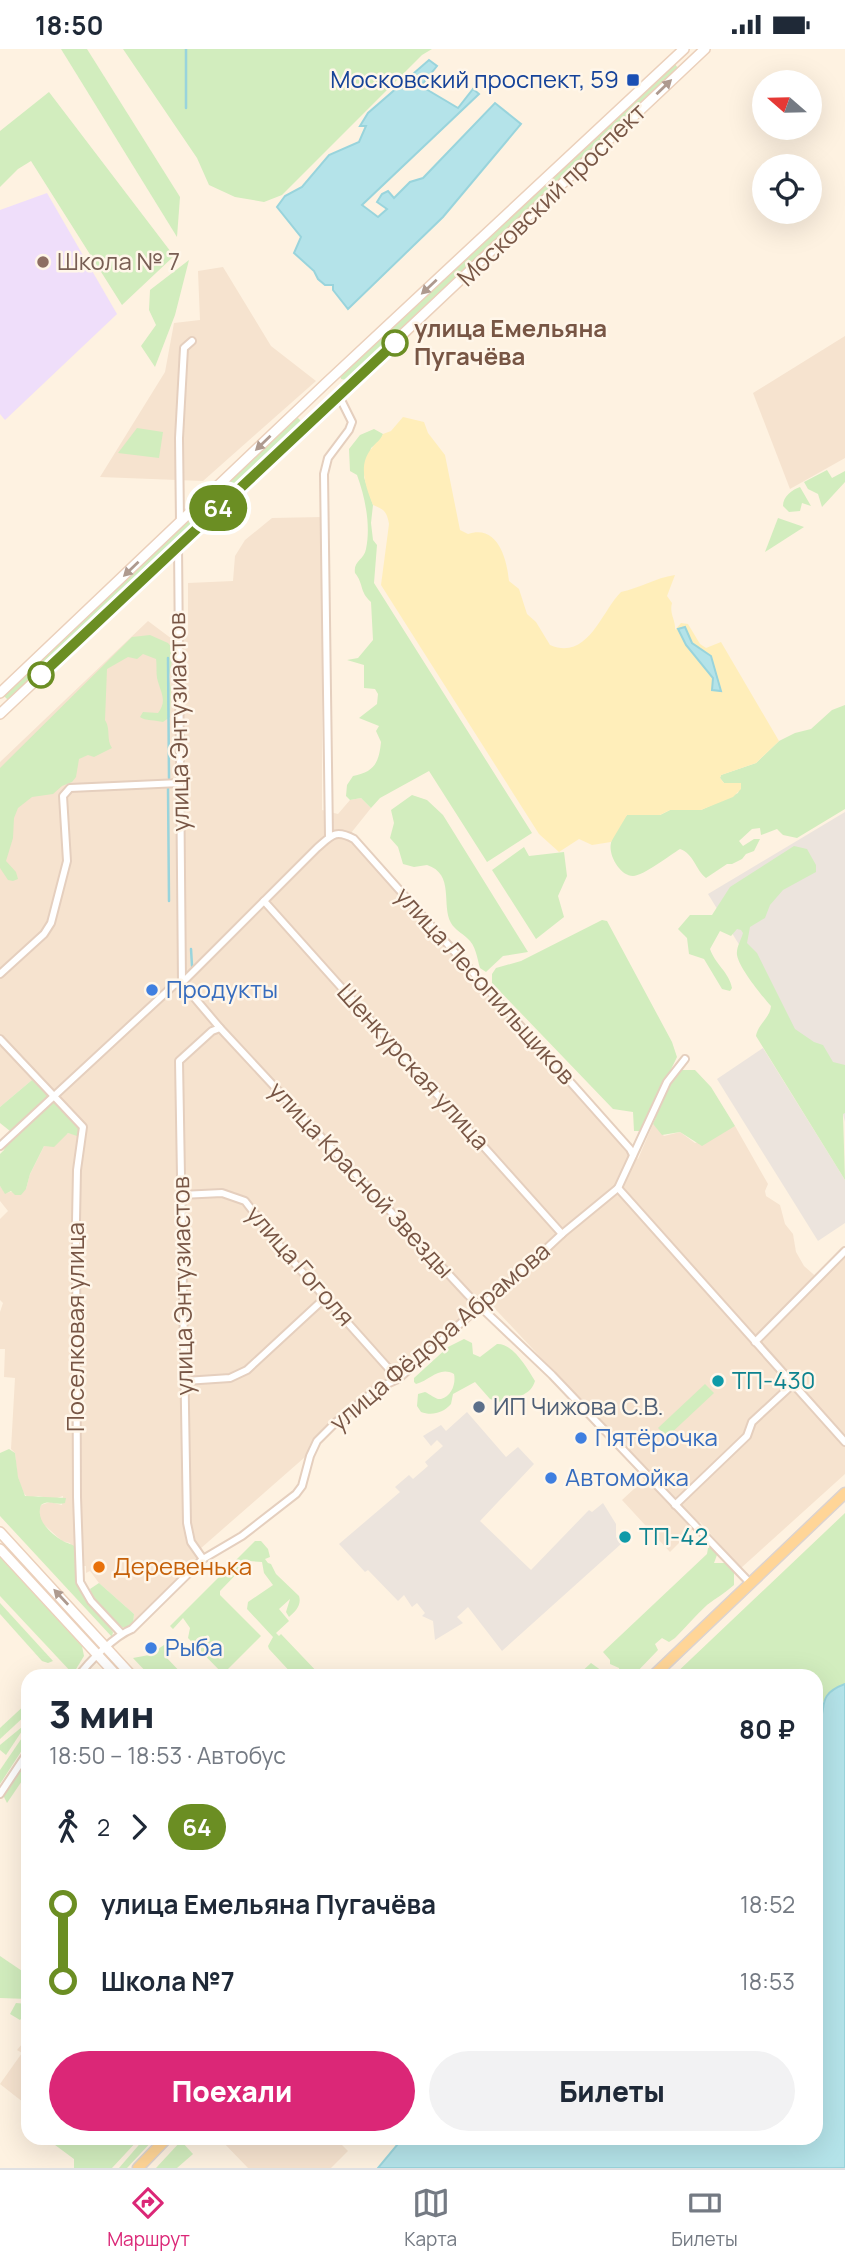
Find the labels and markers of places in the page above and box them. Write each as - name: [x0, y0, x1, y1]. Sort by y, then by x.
- place label: Московский проспект, 59: [330, 62, 619, 95]
- marker: Московский проспект, 59: [625, 72, 641, 88]
- place label: Школа № 7: [57, 244, 180, 277]
- marker: Школа № 7: [35, 254, 51, 270]
- place label: улица Емельяна Пугачёва: [414, 311, 607, 372]
- marker: улица Емельяна Пугачёва: [382, 330, 408, 356]
- unlabelled marker: [28, 662, 54, 688]
- place label: Продукты: [166, 972, 278, 1005]
- marker: Продукты: [144, 982, 160, 998]
- place label: ТП-430: [732, 1363, 815, 1396]
- marker: ТП-430: [710, 1373, 726, 1389]
- place label: ИП Чижова С.В.: [493, 1389, 664, 1422]
- marker: ИП Чижова С.В.: [471, 1399, 487, 1415]
- place label: Пятёрочка: [595, 1420, 718, 1453]
- marker: Пятёрочка: [573, 1430, 589, 1446]
- place label: Автомойка: [565, 1460, 689, 1493]
- marker: Автомойка: [543, 1470, 559, 1486]
- place label: ТП-42: [639, 1519, 708, 1552]
- marker: ТП-42: [617, 1529, 633, 1545]
- place label: Деревенька: [113, 1549, 252, 1582]
- marker: Деревенька: [91, 1559, 107, 1575]
- place label: Рыба: [165, 1630, 223, 1663]
- marker: Рыба: [143, 1640, 159, 1656]

